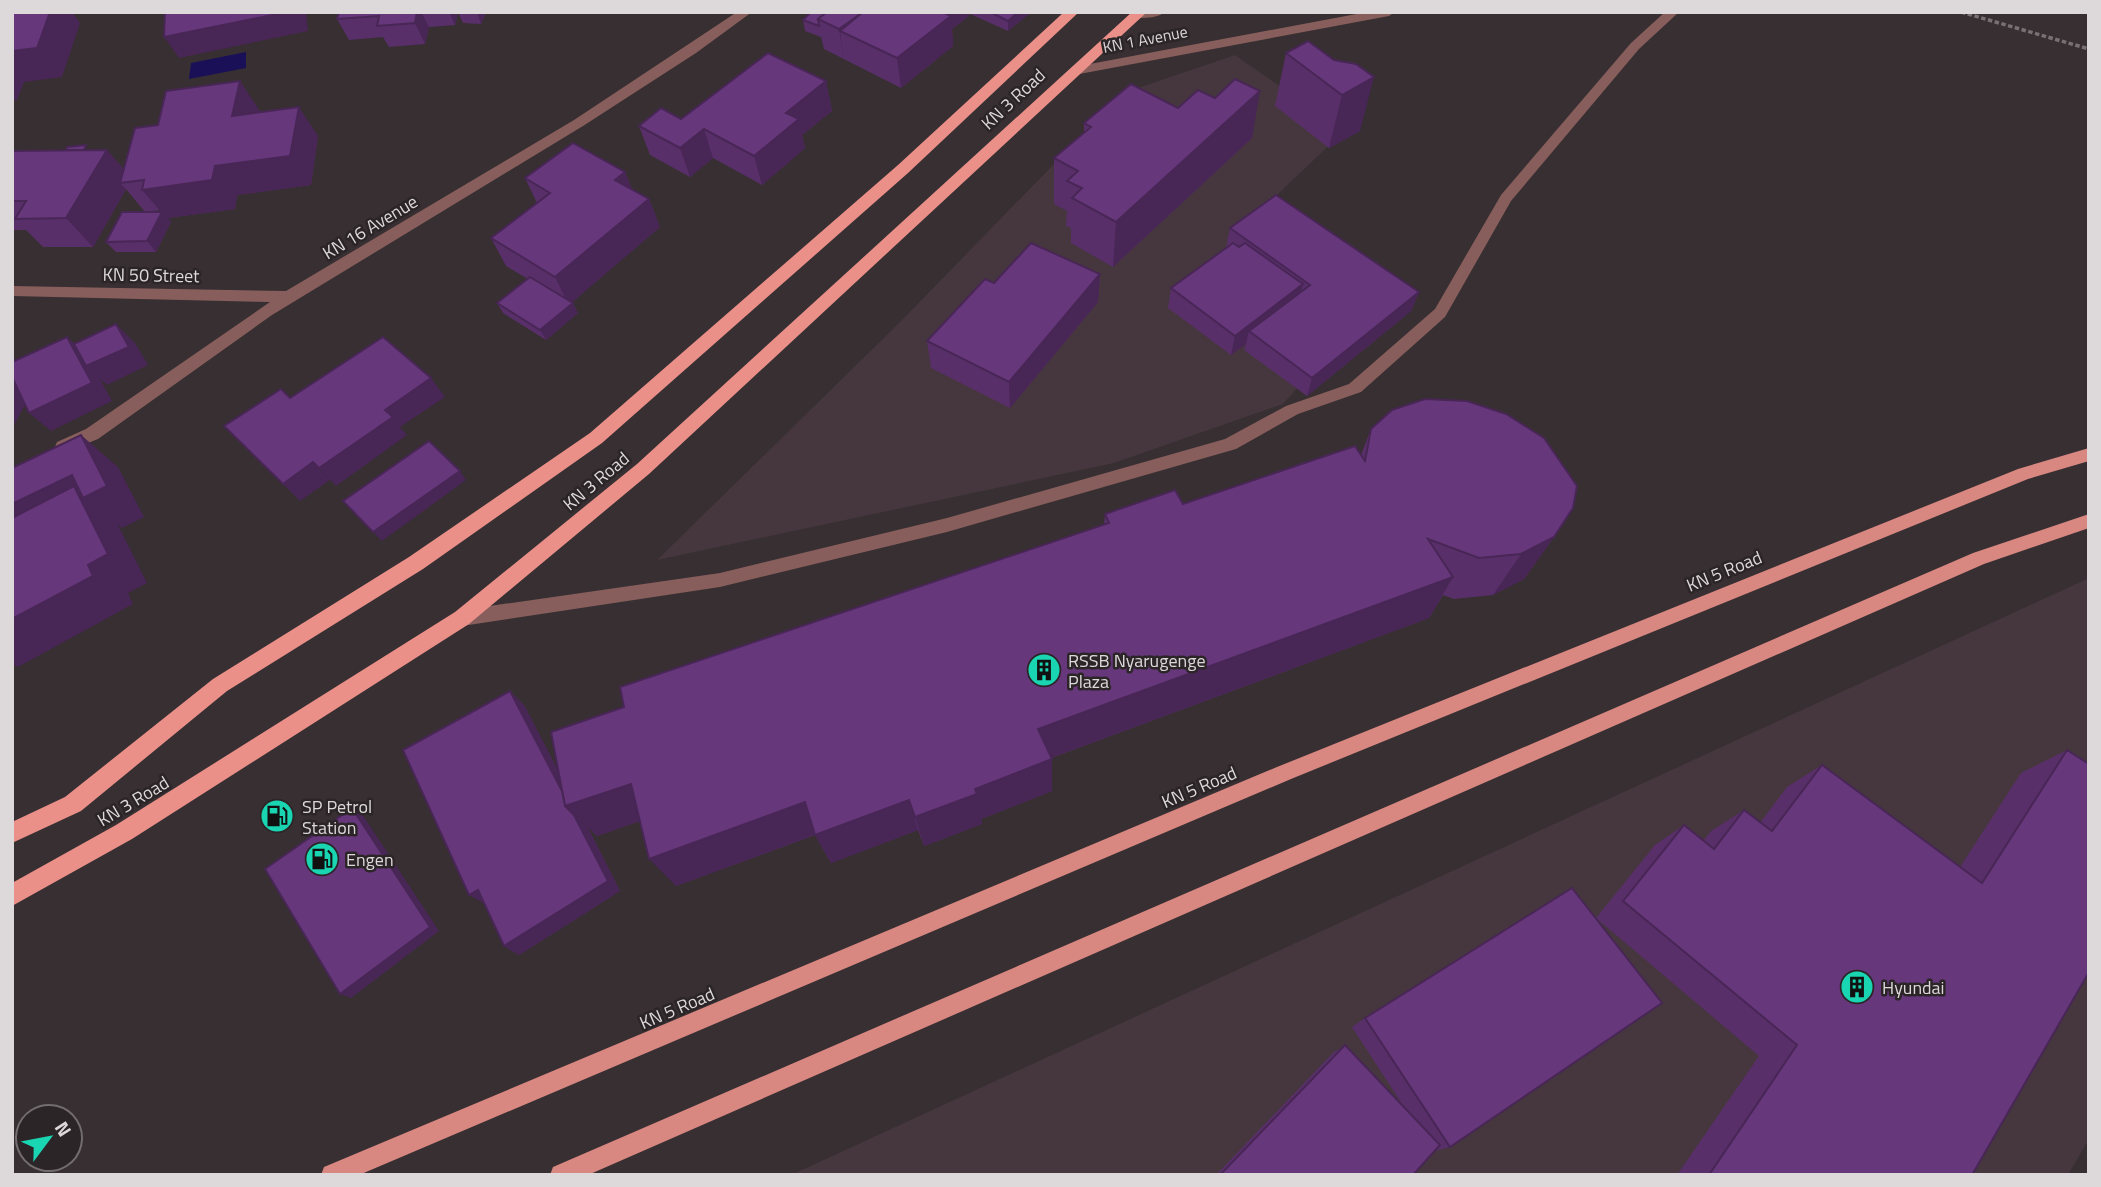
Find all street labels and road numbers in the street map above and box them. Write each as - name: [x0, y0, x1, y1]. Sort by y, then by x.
- street label: KN 1 Avenue: [1101, 19, 1189, 59]
- street label: KN 3 Road: [975, 62, 1051, 136]
- street label: KN 16 Avenue: [317, 188, 423, 266]
- street label: KN 50 Street: [102, 261, 200, 289]
- street label: KN 3 Road: [557, 445, 635, 517]
- street label: KN 5 Road: [1682, 544, 1766, 598]
- street label: KN 5 Road: [1157, 759, 1241, 815]
- street label: KN 3 Road: [92, 769, 174, 833]
- street label: KN 5 Road: [635, 980, 719, 1036]

